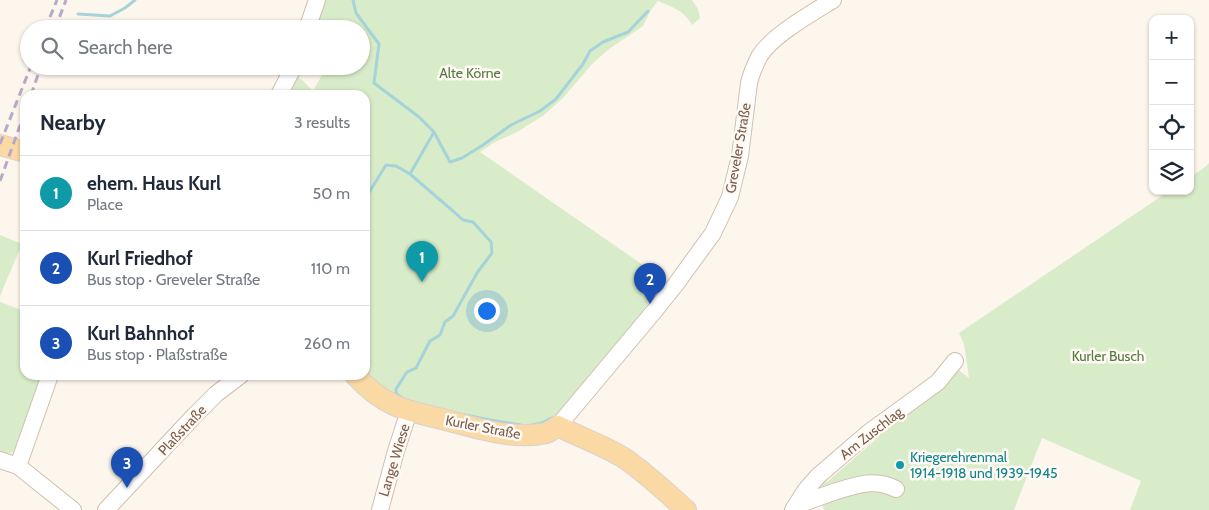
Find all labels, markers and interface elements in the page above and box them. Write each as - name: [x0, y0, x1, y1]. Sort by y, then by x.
- map controls: [1149, 15, 1194, 195]
- button: +: [1149, 15, 1194, 60]
- search box: [20, 20, 370, 75]
- icon: search: [38, 34, 66, 62]
- text: Search here: [78, 36, 172, 59]
- button: −: [1149, 60, 1194, 105]
- park label: Alte Körne: [439, 64, 501, 82]
- street label: Greveler Straße: [721, 101, 755, 195]
- button: locate: [1149, 105, 1194, 150]
- text: Nearby: [40, 110, 106, 135]
- text: 3 results: [294, 113, 350, 132]
- button: layers: [1149, 150, 1194, 195]
- text: ehem. Haus Kurl: [87, 172, 221, 195]
- text: 1: [53, 184, 59, 203]
- text: 50 m: [313, 184, 350, 203]
- text: Place: [87, 195, 123, 214]
- pin: 1: [406, 241, 438, 282]
- text: Kurl Friedhof: [87, 247, 193, 270]
- text: 2: [52, 259, 60, 278]
- text: 110 m: [311, 259, 350, 278]
- pin: 2: [634, 263, 666, 304]
- text: Bus stop · Greveler Straße: [87, 270, 260, 289]
- your location: [474, 298, 500, 324]
- text: Kurl Bahnhof: [87, 322, 194, 345]
- text: 3: [52, 334, 60, 353]
- text: 260 m: [304, 334, 350, 353]
- text: Bus stop · Plaßstraße: [87, 345, 227, 364]
- park label: Kurler Busch: [1072, 347, 1144, 365]
- street label: Plaßstraße: [154, 401, 210, 459]
- street label: Am Zuschlag: [836, 402, 907, 463]
- street label: Kurler Straße: [444, 411, 522, 443]
- street label: Lange Wiese: [374, 421, 414, 499]
- pin: 3: [111, 447, 143, 488]
- place label: Kriegerehrenmal 1914-1918 und 1939-1945: [910, 448, 1058, 482]
- marker: Kriegerehrenmal 1914-1918 und 1939-1945: [894, 459, 906, 471]

